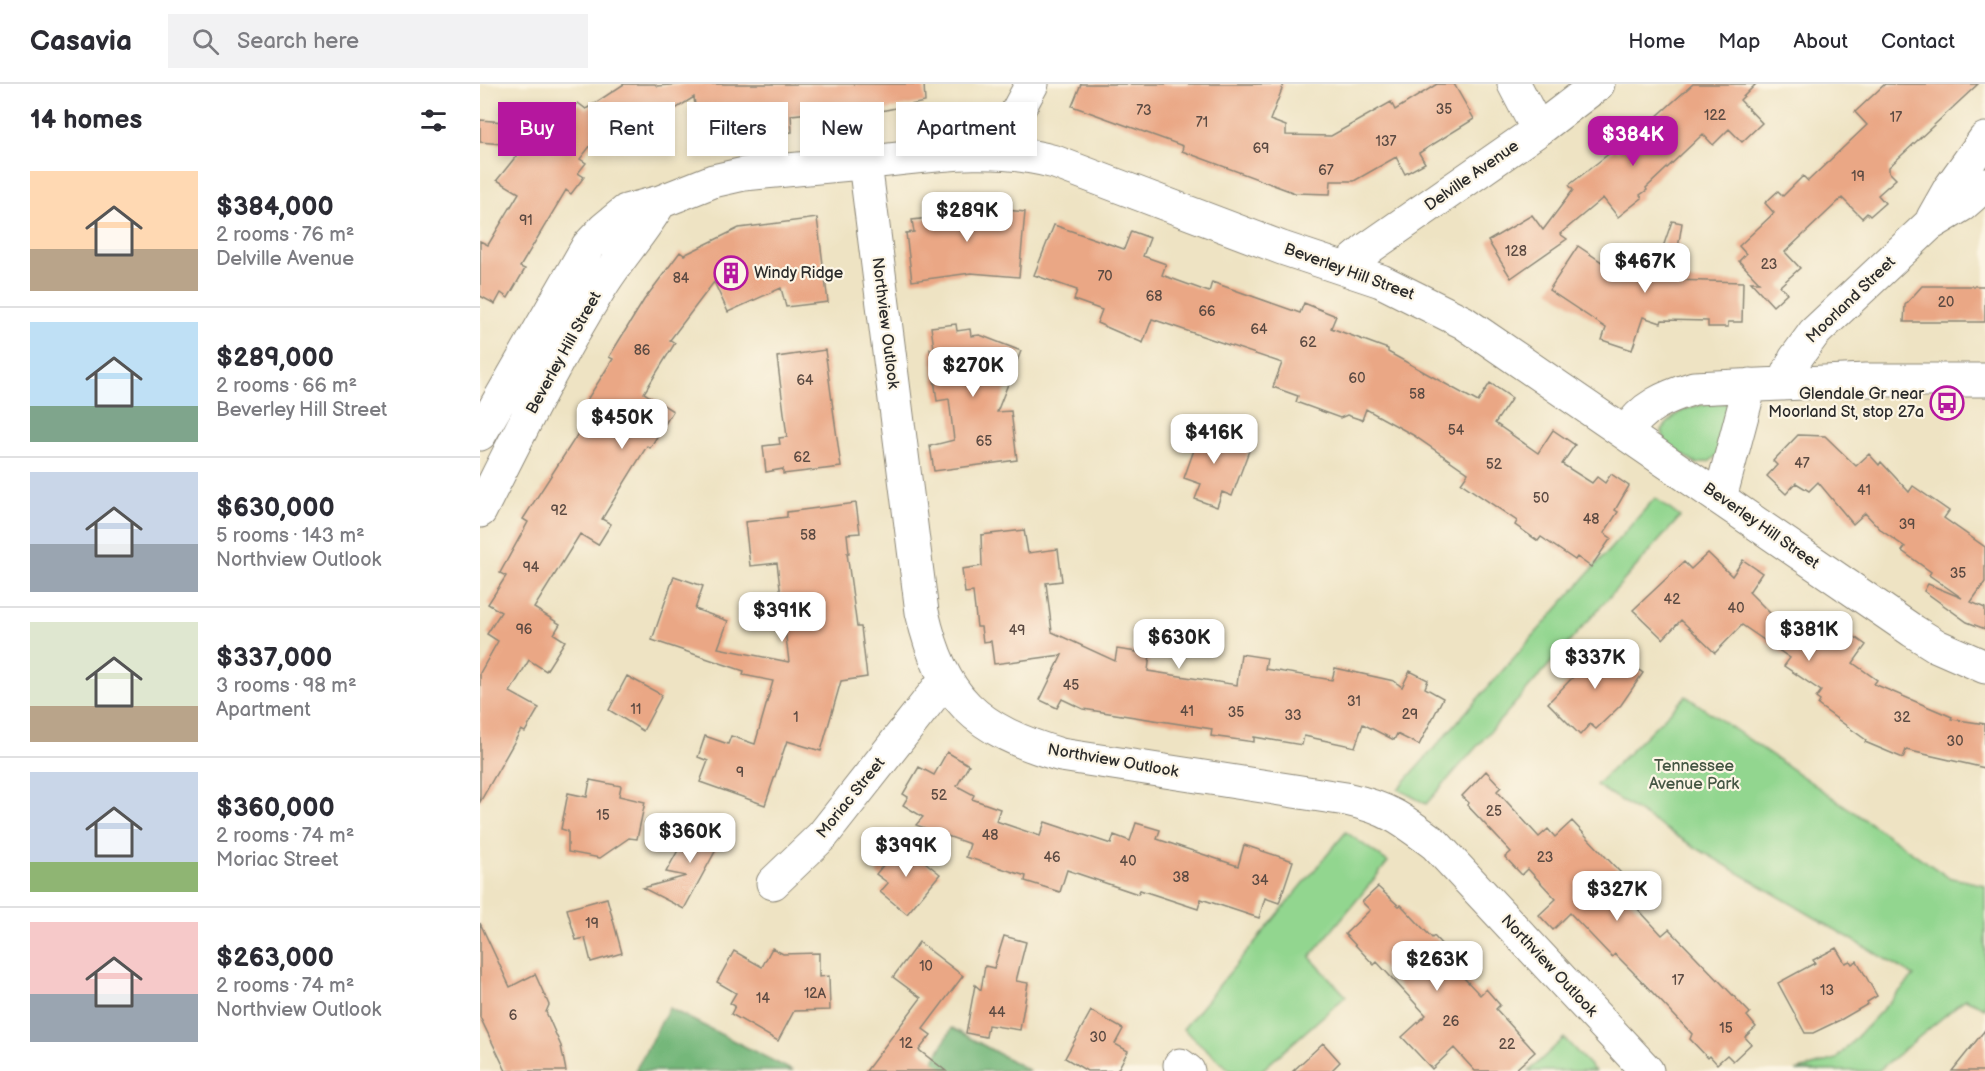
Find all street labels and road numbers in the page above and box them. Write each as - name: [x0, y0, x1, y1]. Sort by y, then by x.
- street label: Delville Avenue: [1421, 136, 1523, 215]
- street label: Beverley Hill Street: [1281, 240, 1417, 304]
- street label: Moorland Street: [1803, 253, 1900, 347]
- street label: Northview Outlook: [868, 256, 903, 390]
- street label: Beverley Hill Street: [522, 288, 606, 417]
- street label: Beverley Hill Street: [1699, 479, 1823, 573]
- street label: Northview Outlook: [1046, 740, 1180, 782]
- street label: Moriac Street: [813, 754, 889, 842]
- street label: Northview Outlook: [1497, 911, 1601, 1021]

